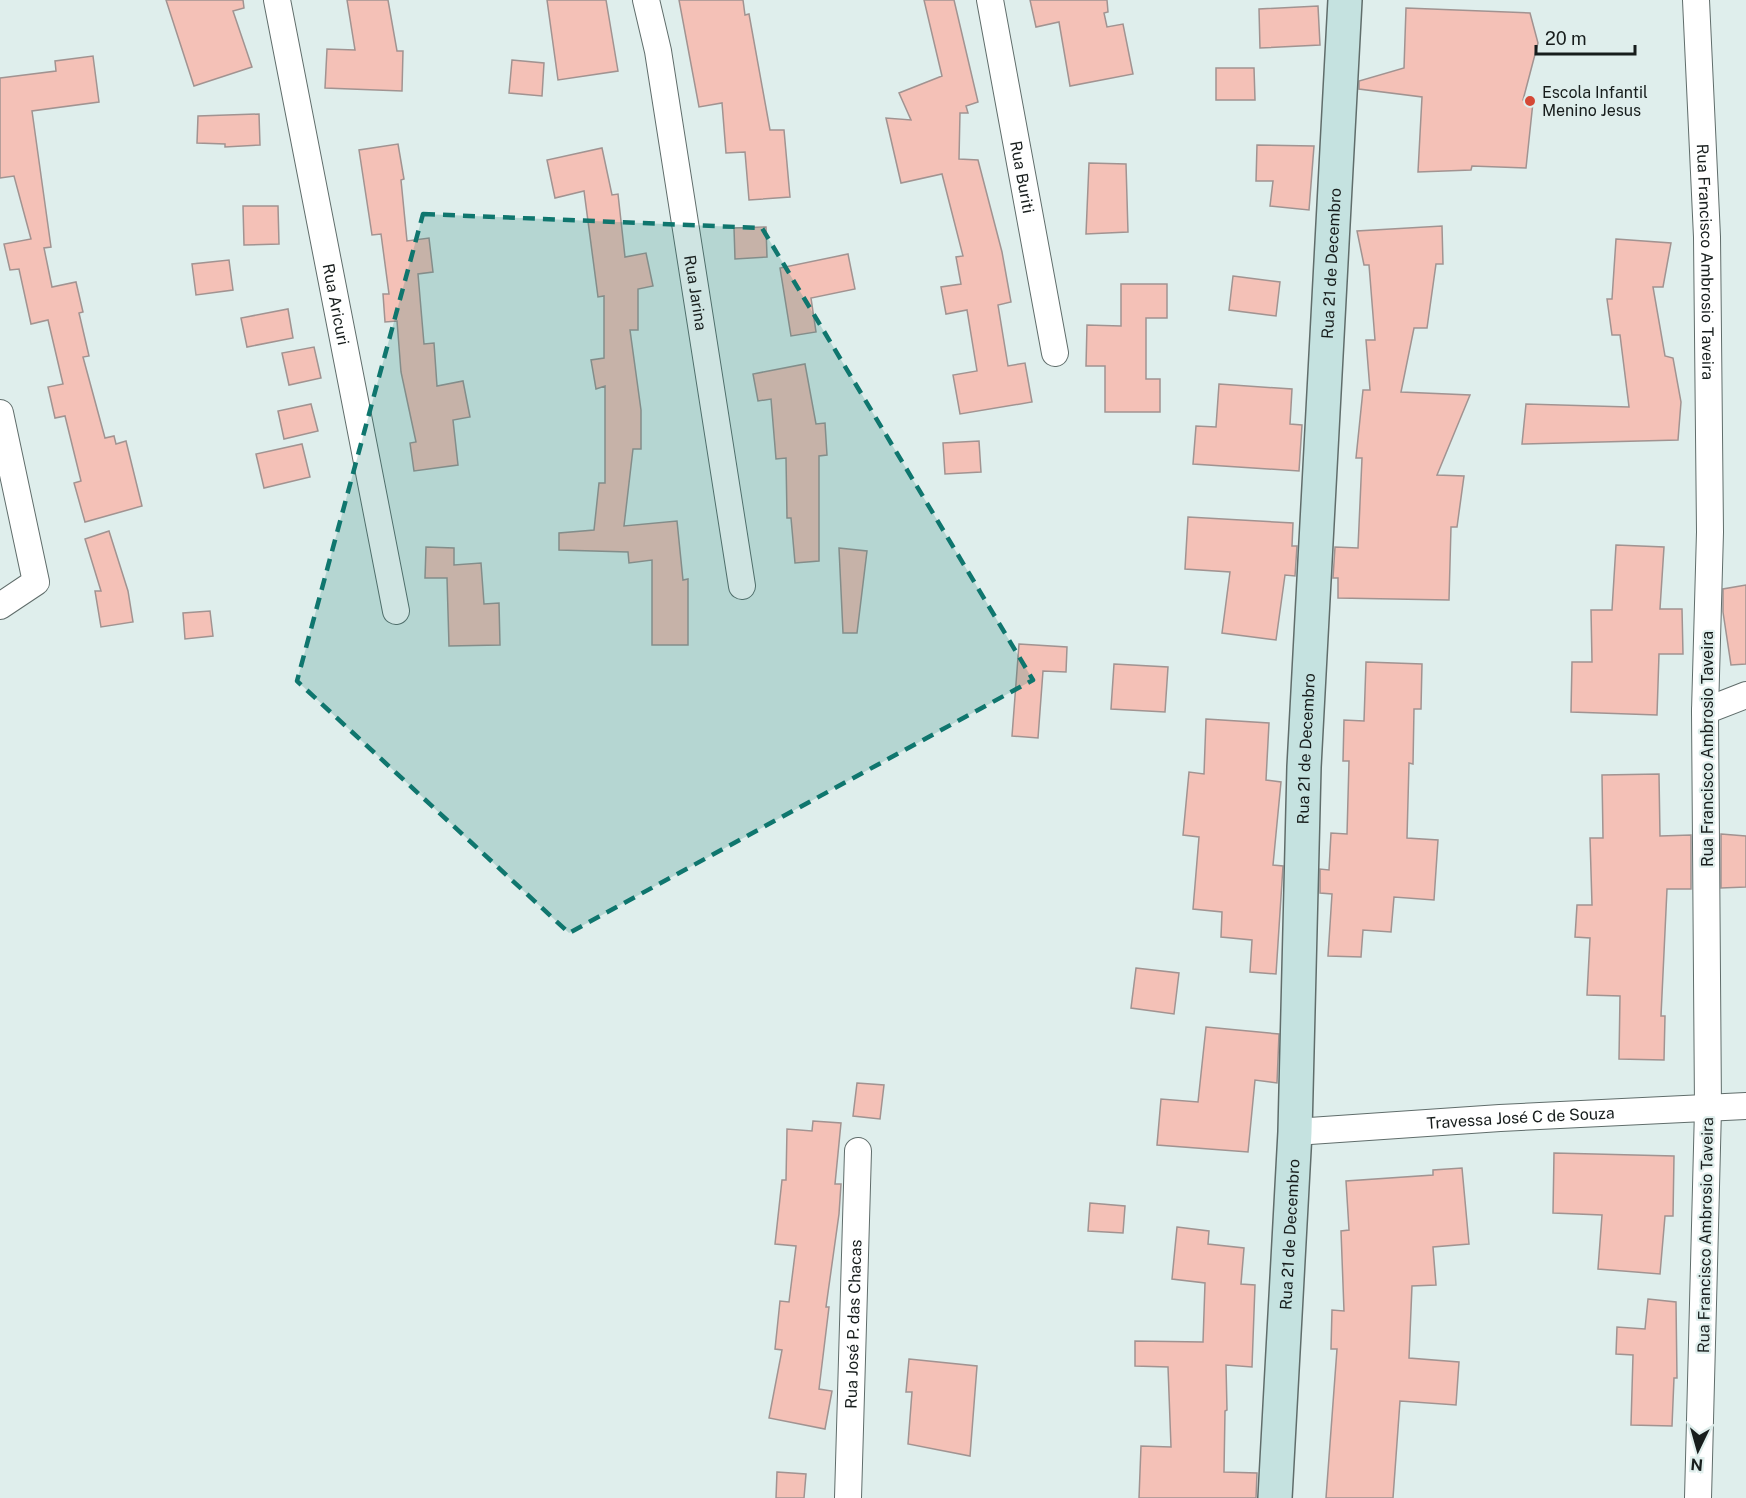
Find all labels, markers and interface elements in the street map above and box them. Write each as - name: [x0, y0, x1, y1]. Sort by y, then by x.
- scale bar: [1536, 18, 1635, 56]
- text: 20 m: [1545, 28, 1587, 49]
- place label: Escola Infantil Menino Jesus: [1542, 83, 1648, 120]
- marker: Escola Infantil Menino Jesus: [1523, 94, 1537, 108]
- street label: Rua Buriti: [1006, 139, 1038, 215]
- street label: Rua Francisco Ambrosio Taveira: [1693, 143, 1717, 380]
- street label: Rua 21 de Decembro: [1318, 187, 1345, 340]
- street label: Rua Jarina: [680, 254, 711, 332]
- street label: Rua Aricuri: [319, 262, 353, 347]
- street label: Rua Francisco Ambrosio Taveira: [1698, 631, 1717, 867]
- street label: Rua 21 de Decembro: [1294, 673, 1319, 825]
- street label: Travessa José C de Souza: [1426, 1103, 1615, 1133]
- street label: Rua Francisco Ambrosio Taveira: [1694, 1117, 1717, 1353]
- street label: Rua 21 de Decembro: [1276, 1158, 1304, 1311]
- street label: Rua José P. das Chacas: [842, 1239, 865, 1409]
- north arrow: [1668, 1420, 1728, 1480]
- text: N: [1690, 1454, 1704, 1474]

